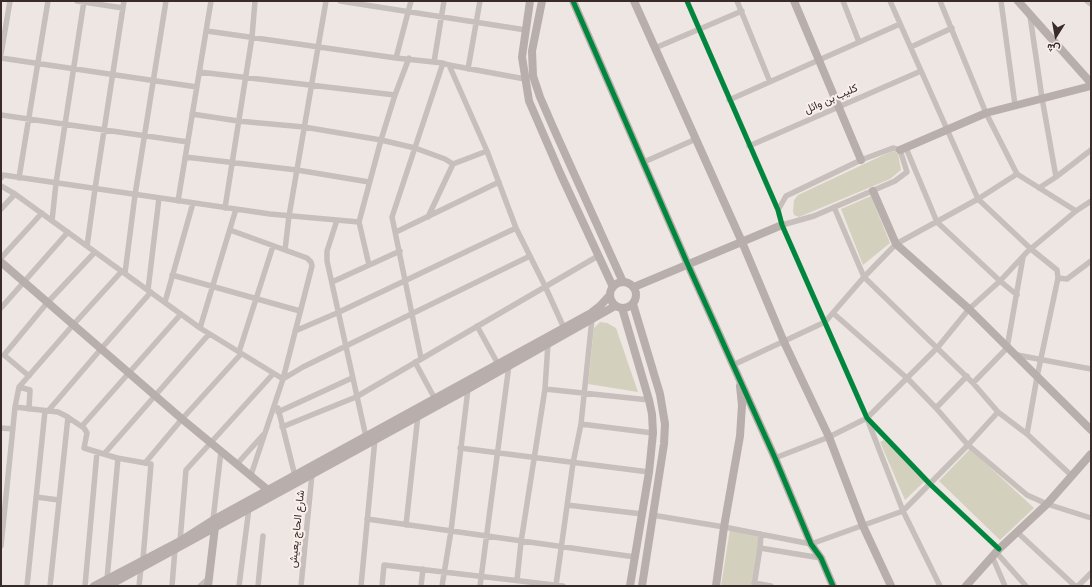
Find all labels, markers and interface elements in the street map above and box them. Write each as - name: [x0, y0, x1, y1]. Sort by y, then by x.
- north arrow: [1036, 16, 1076, 56]
- text: ش: [1046, 41, 1061, 56]
- street label: كليب بن وائل: [802, 81, 860, 117]
- street label: شارع الحاج يعيش: [286, 489, 308, 569]

